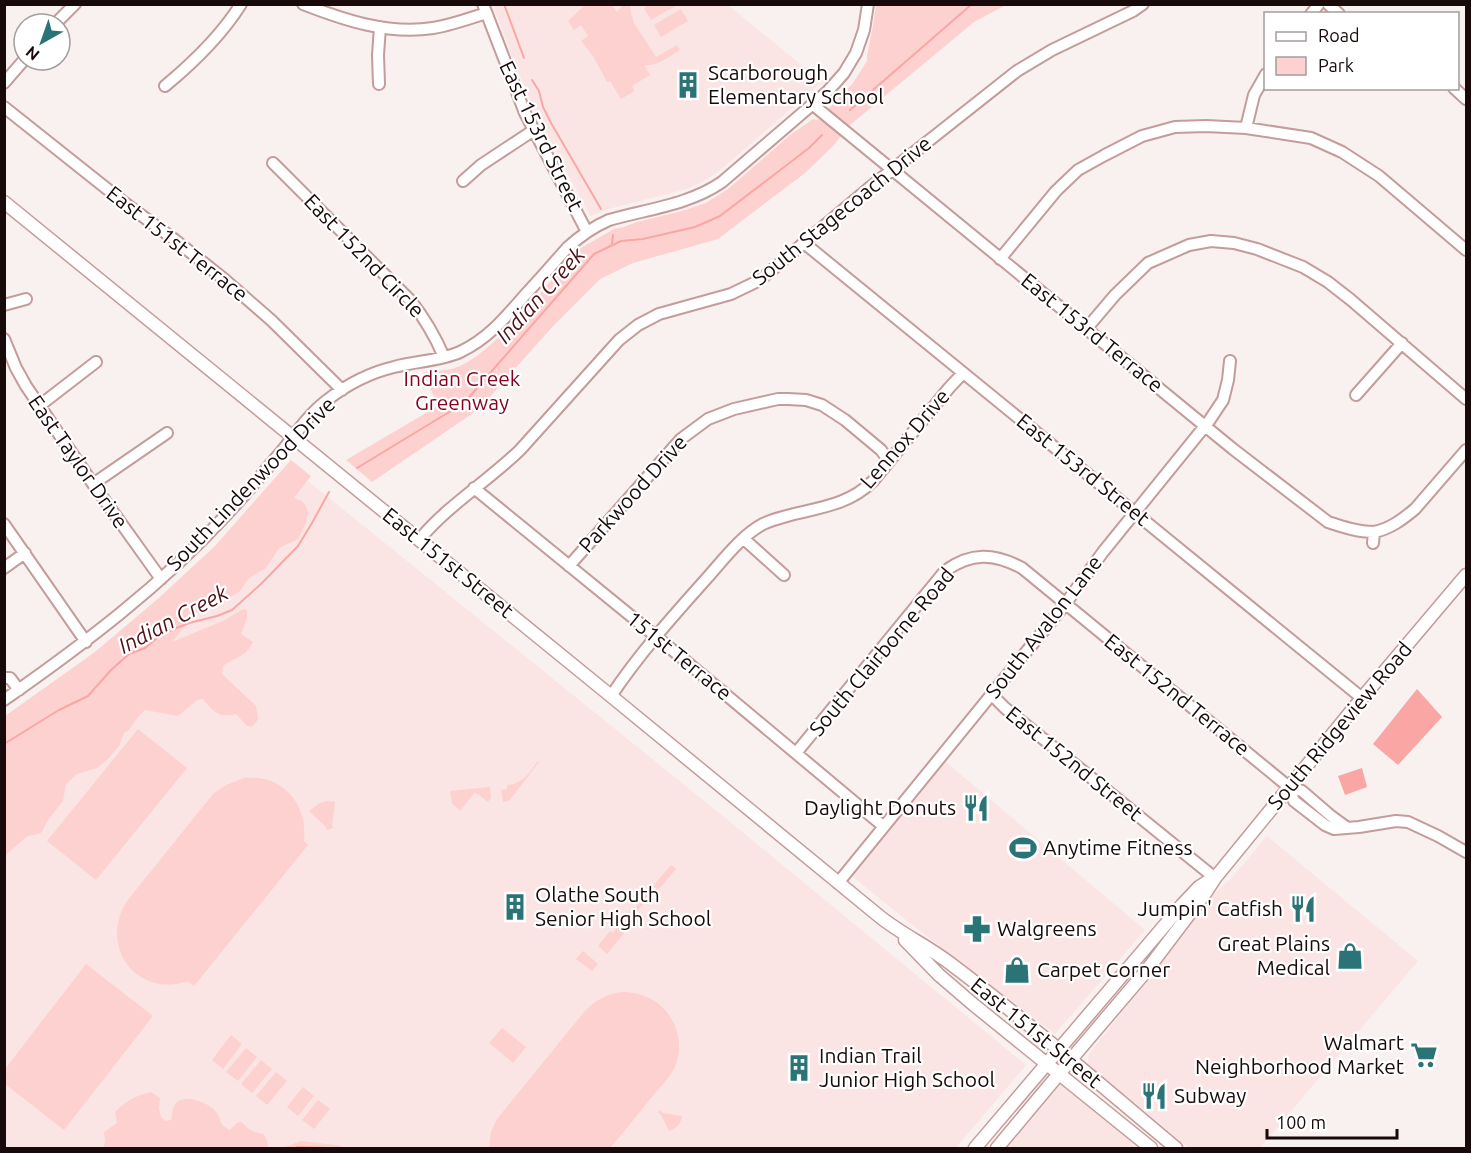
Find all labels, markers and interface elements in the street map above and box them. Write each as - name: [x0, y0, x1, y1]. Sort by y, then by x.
- north arrow: [12, 12, 72, 72]
- legend: [1264, 12, 1459, 90]
- text: Road: [1318, 25, 1360, 45]
- text: N: [22, 43, 43, 64]
- text: Park: [1318, 55, 1354, 75]
- street label: East 153rd Street: [495, 57, 589, 214]
- place label: Scarborough Elementary School: [708, 60, 884, 108]
- building icon: Scarborough Elementary School: [673, 70, 703, 100]
- street label: South Stagecoach Drive: [747, 131, 936, 290]
- street label: East 151st Terrace: [102, 181, 253, 306]
- street label: East 152nd Circle: [300, 189, 430, 322]
- water label: Indian Creek: [490, 241, 590, 348]
- street label: East 153rd Terrace: [1017, 268, 1168, 397]
- park label: Indian Creek Greenway: [404, 366, 521, 414]
- street label: Lennox Drive: [855, 384, 954, 493]
- street label: East Taylor Drive: [24, 390, 134, 532]
- street label: South Lindenwood Drive: [161, 392, 339, 575]
- street label: East 153rd Street: [1012, 408, 1155, 530]
- street label: Parkwood Drive: [573, 430, 691, 557]
- street label: East 151st Street: [378, 502, 519, 622]
- street label: South Avalon Lane: [980, 550, 1106, 702]
- street label: South Clairborne Road: [804, 562, 959, 740]
- water label: Indian Creek: [114, 579, 232, 658]
- street label: 151st Terrace: [622, 606, 737, 705]
- street label: East 152nd Terrace: [1100, 628, 1255, 760]
- street label: South Ridgeview Road: [1262, 637, 1416, 814]
- street label: East 152nd Street: [1002, 701, 1147, 825]
- restaurant icon: Daylight Donuts: [961, 793, 991, 823]
- place label: Daylight Donuts: [804, 795, 956, 819]
- sports icon: Anytime Fitness: [1008, 833, 1038, 863]
- place label: Anytime Fitness: [1043, 835, 1193, 859]
- place label: Olathe South Senior High School: [535, 882, 711, 930]
- building icon: Olathe South Senior High School: [500, 892, 530, 922]
- restaurant icon: Jumpin' Catfish: [1288, 894, 1318, 924]
- place label: Jumpin' Catfish: [1138, 896, 1283, 920]
- pharmacy icon: Walgreens: [962, 914, 992, 944]
- place label: Walgreens: [997, 916, 1097, 940]
- place label: Great Plains Medical: [1218, 931, 1330, 979]
- shop icon: Great Plains Medical: [1335, 941, 1365, 971]
- shop icon: Carpet Corner: [1002, 955, 1032, 985]
- place label: Carpet Corner: [1037, 957, 1170, 981]
- street label: East 151st Street: [966, 972, 1107, 1092]
- place label: Walmart Neighborhood Market: [1195, 1030, 1404, 1078]
- supermarket icon: Walmart Neighborhood Market: [1409, 1040, 1439, 1070]
- place label: Indian Trail Junior High School: [819, 1043, 995, 1091]
- building icon: Indian Trail Junior High School: [784, 1053, 814, 1083]
- restaurant icon: Subway: [1139, 1081, 1169, 1111]
- place label: Subway: [1174, 1083, 1246, 1107]
- scale bar: [1267, 1102, 1398, 1140]
- text: 100 m: [1276, 1112, 1326, 1132]

